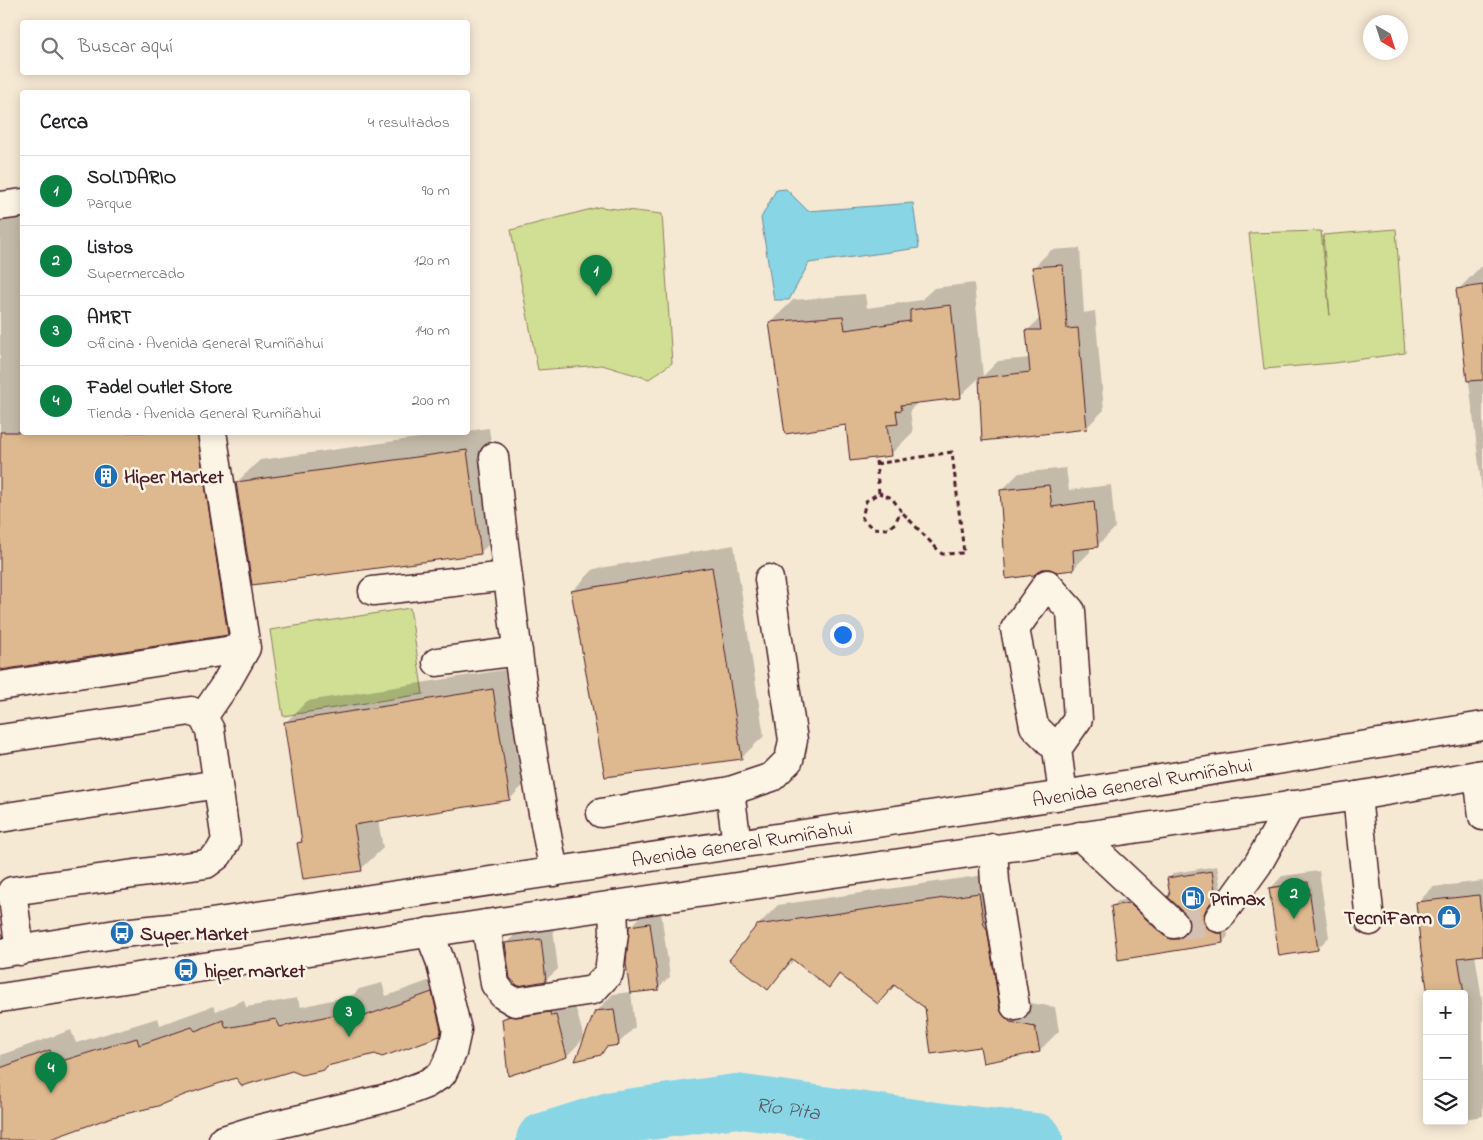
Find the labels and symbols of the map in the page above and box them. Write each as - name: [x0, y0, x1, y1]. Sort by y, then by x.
- north arrow: [1363, 15, 1408, 60]
- pin: 1: [580, 255, 612, 296]
- building icon: Hiper Market: [93, 463, 119, 489]
- place label: Hiper Market: [124, 464, 224, 493]
- your location: [830, 622, 856, 648]
- street label: Avenida General Rumiñahui: [1030, 752, 1255, 816]
- street label: Avenida General Rumiñahui: [630, 815, 854, 877]
- pin: 2: [1278, 878, 1310, 919]
- fuel station icon: Primax: [1180, 885, 1206, 911]
- place label: Primax: [1210, 886, 1266, 915]
- shop icon: TecniFarm: [1436, 904, 1462, 930]
- place label: TecniFarm: [1344, 905, 1432, 934]
- bus stop icon: Super Market: [109, 920, 135, 946]
- place label: Super Market: [140, 921, 249, 950]
- bus stop icon: hiper market: [173, 957, 199, 983]
- place label: hiper market: [204, 958, 305, 987]
- pin: 3: [333, 996, 365, 1037]
- pin: 4: [35, 1052, 67, 1093]
- water label: Río Pita: [754, 1091, 822, 1130]

